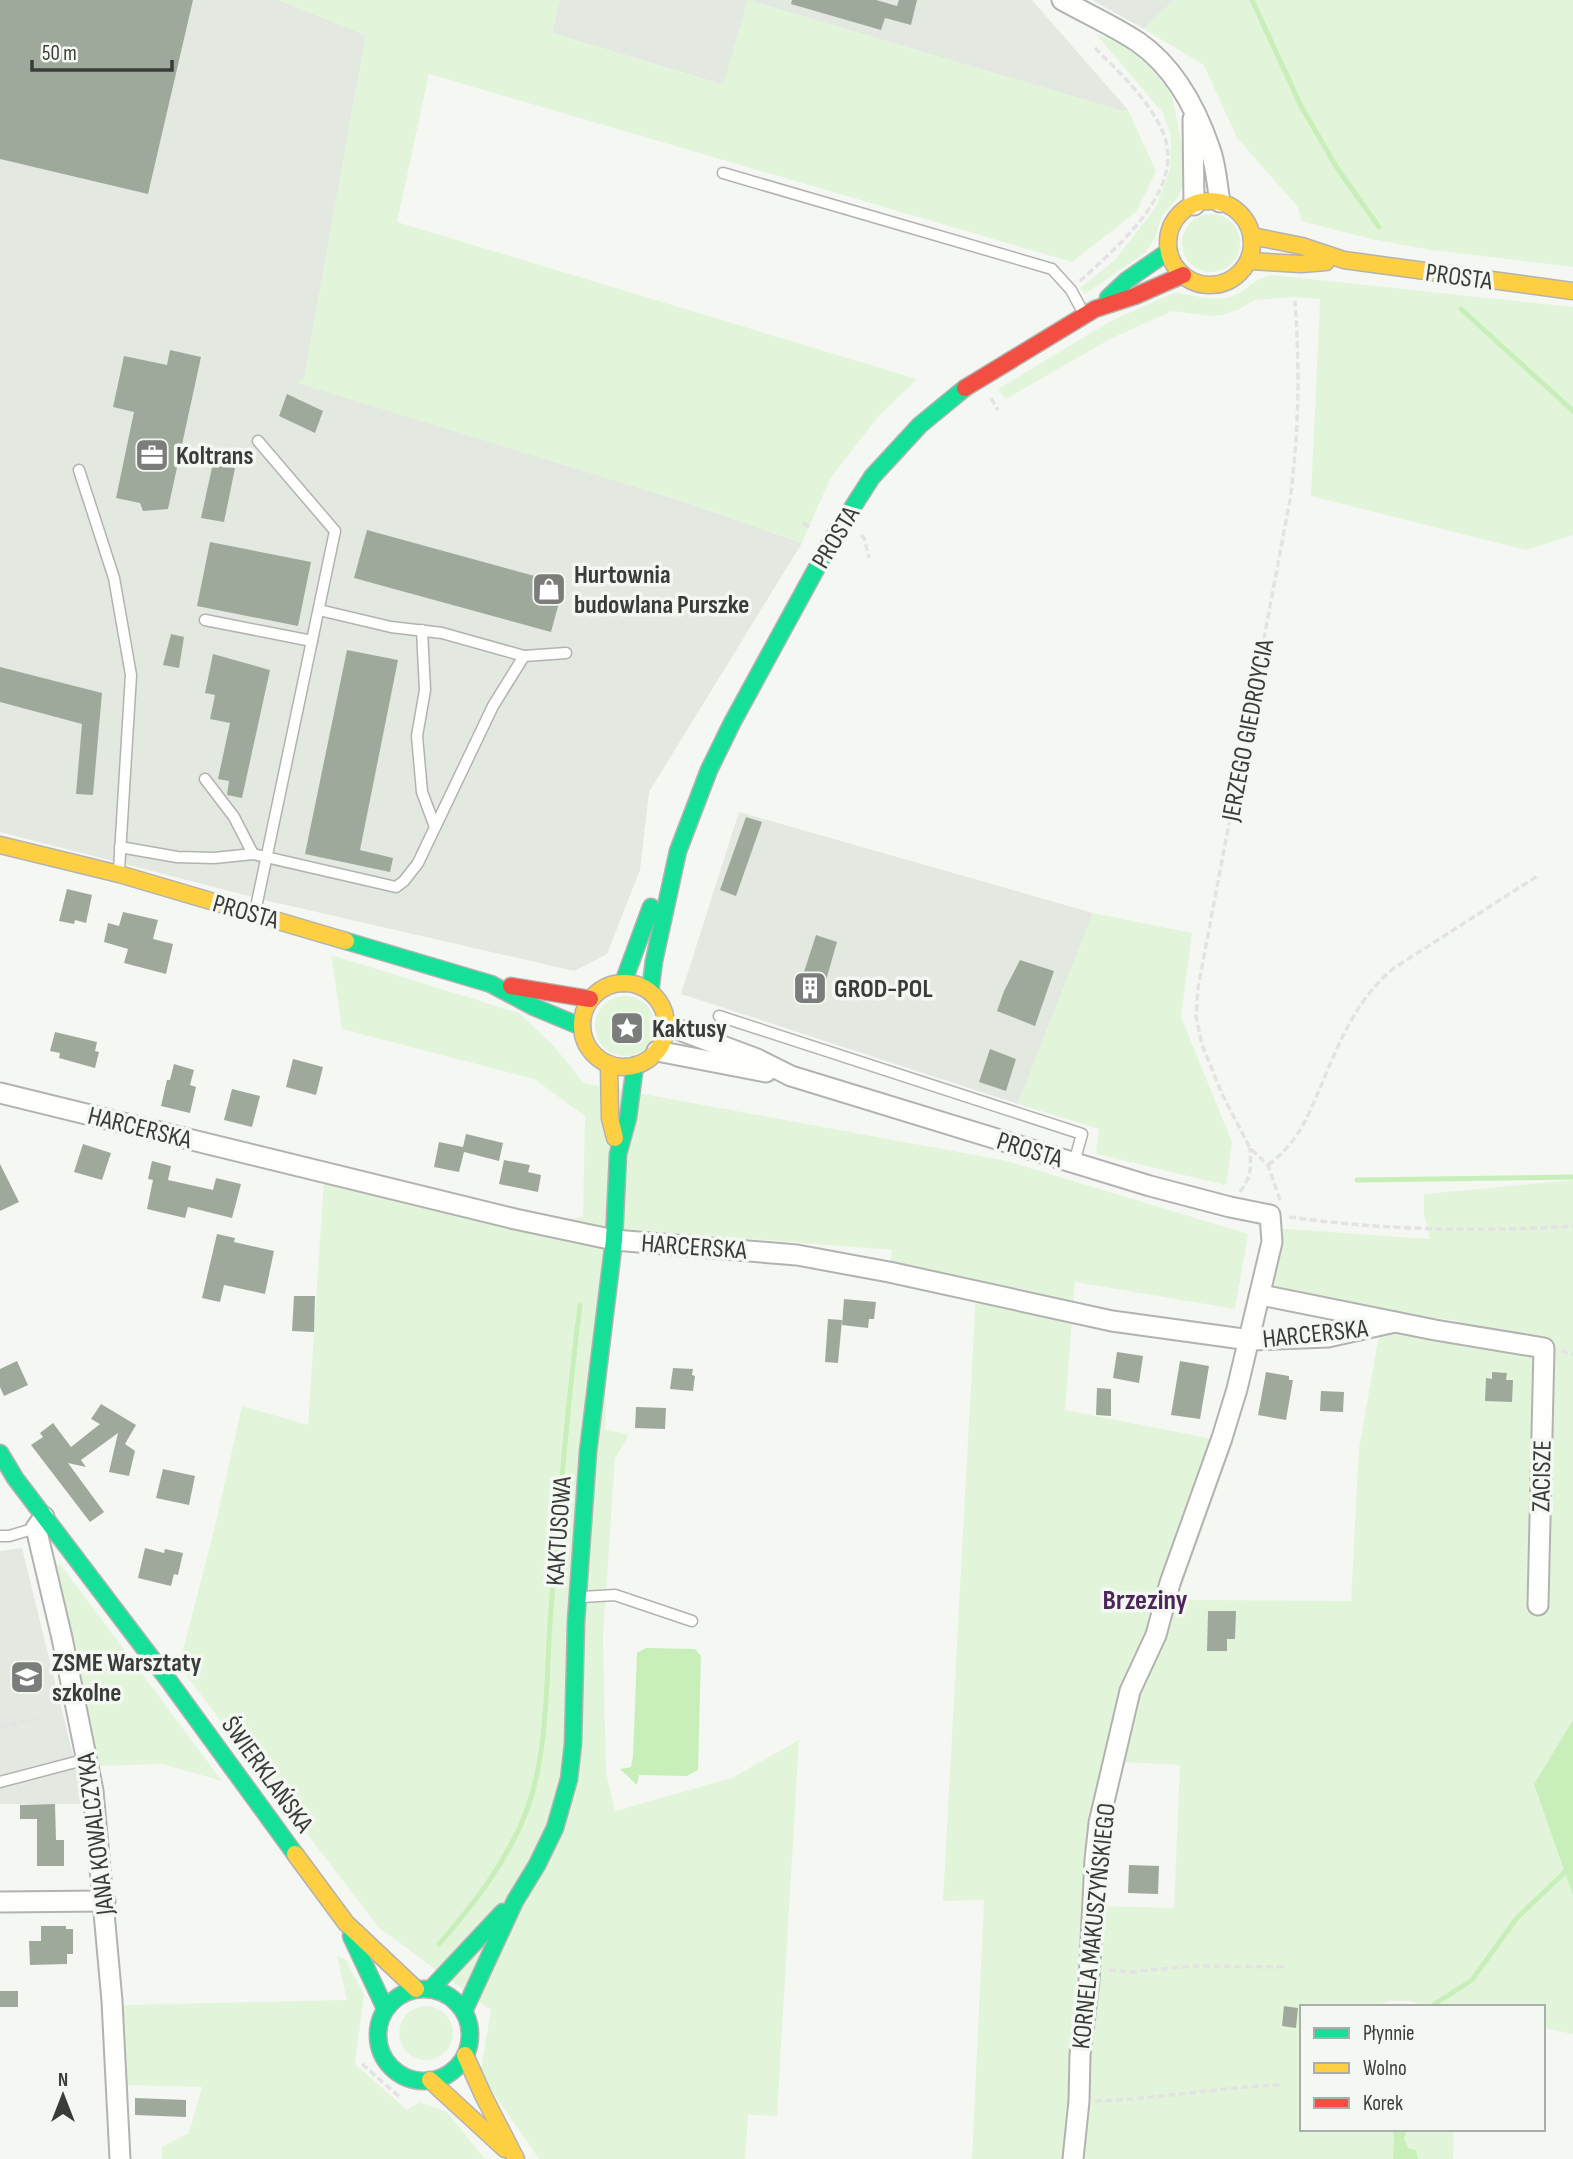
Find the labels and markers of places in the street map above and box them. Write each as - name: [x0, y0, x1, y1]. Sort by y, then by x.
- office icon: Koltrans: [133, 436, 171, 474]
- place label: Koltrans: [176, 441, 253, 472]
- place label: Hurtownia budowlana Purszke: [574, 560, 749, 621]
- shop icon: Hurtownia budowlana Purszke: [530, 570, 568, 608]
- building icon: GROD-POL: [791, 969, 829, 1007]
- place label: GROD-POL: [834, 974, 933, 1005]
- place icon: Kaktusy: [608, 1009, 646, 1047]
- place label: Kaktusy: [652, 1014, 727, 1045]
- place label: ZSME Warsztaty szkolne: [52, 1648, 202, 1709]
- school or university icon: ZSME Warsztaty szkolne: [8, 1658, 46, 1696]

